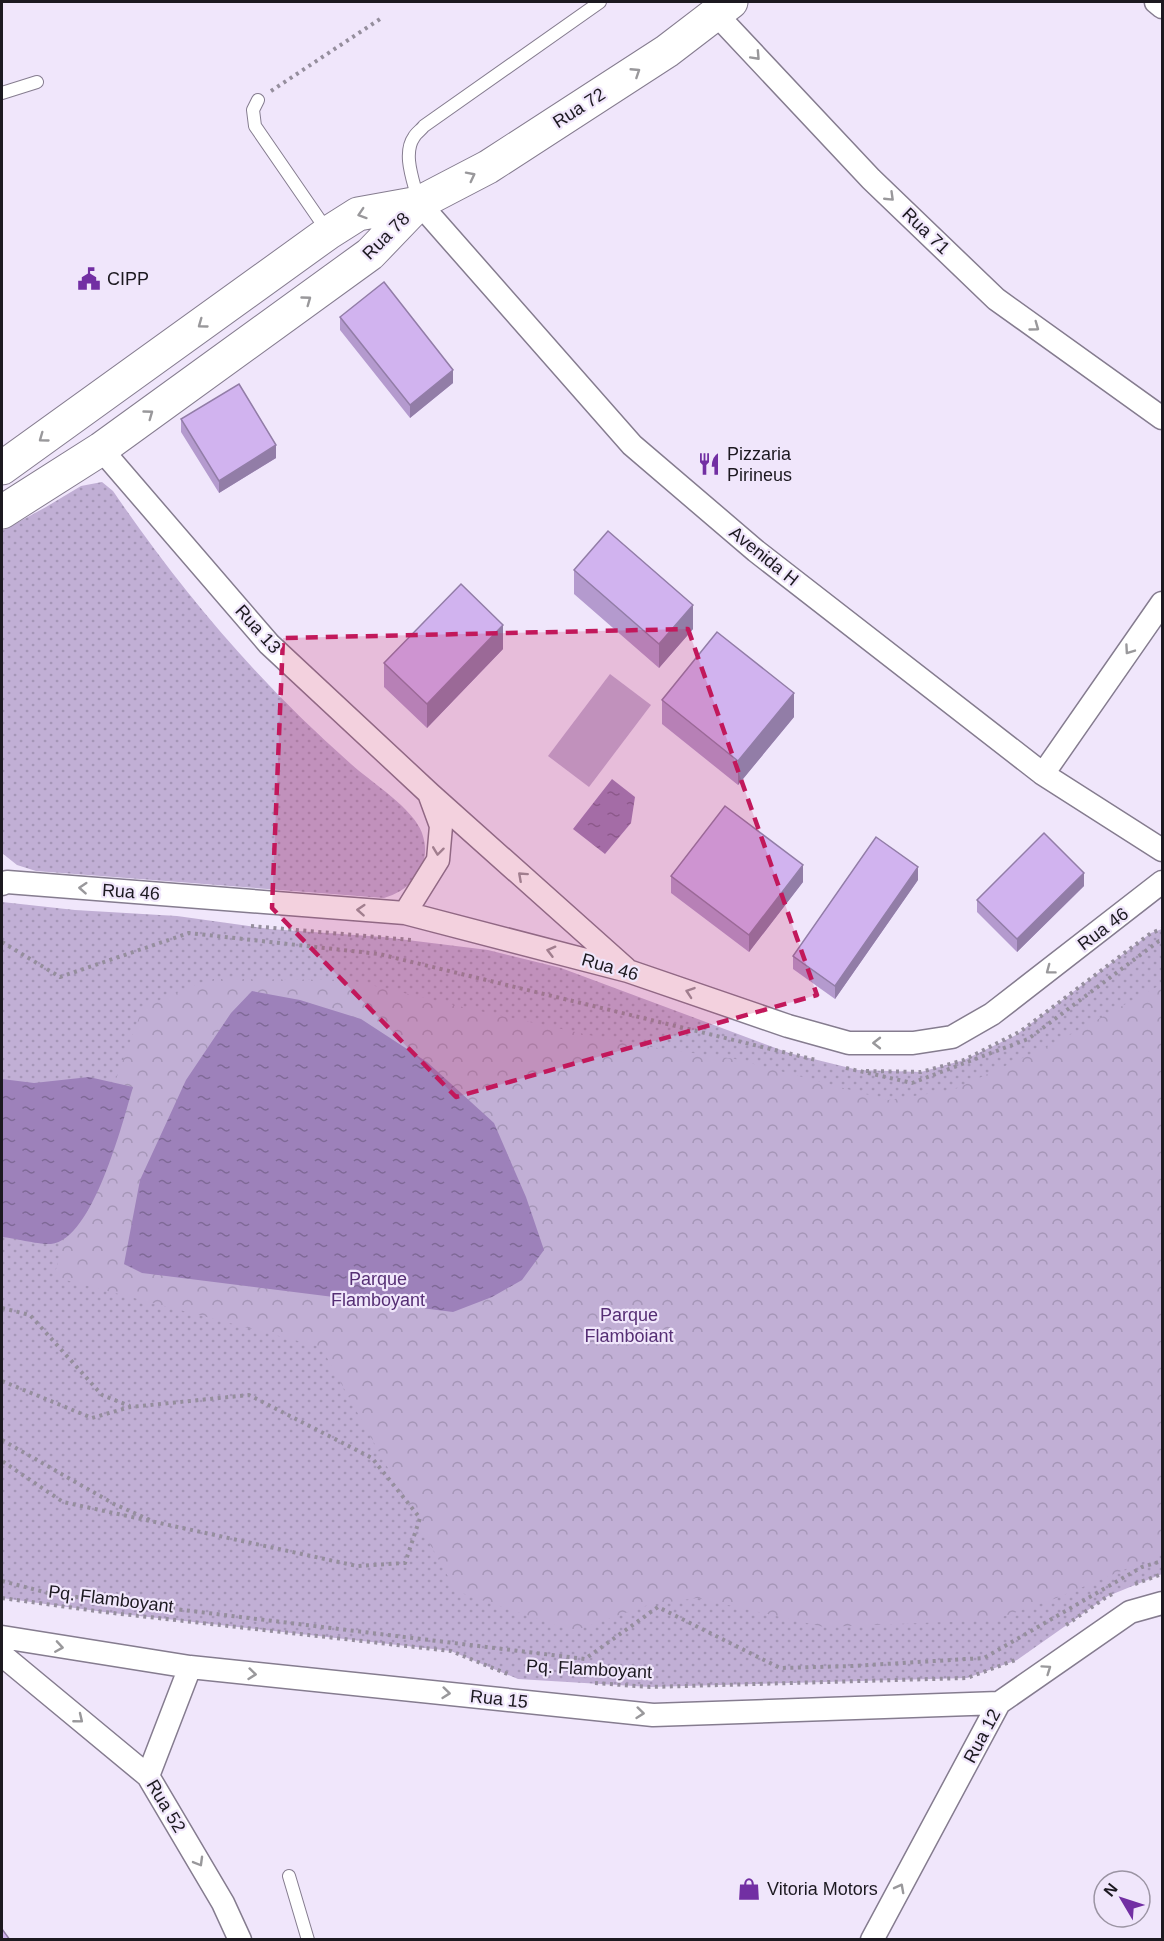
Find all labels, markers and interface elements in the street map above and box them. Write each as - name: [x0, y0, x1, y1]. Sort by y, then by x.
- one-way arrow: [749, 50, 760, 60]
- one-way arrow: [629, 68, 640, 79]
- street label: Rua 72: [549, 84, 609, 132]
- one-way arrow: [465, 172, 475, 183]
- one-way arrow: [883, 190, 894, 201]
- street label: Rua 71: [898, 204, 954, 258]
- one-way arrow: [357, 207, 368, 219]
- street label: Rua 78: [358, 208, 414, 264]
- public building icon: CIPP: [76, 266, 102, 292]
- place label: CIPP: [107, 269, 149, 289]
- one-way arrow: [300, 296, 311, 307]
- one-way arrow: [197, 317, 208, 328]
- one-way arrow: [1029, 320, 1040, 331]
- one-way arrow: [142, 410, 153, 421]
- one-way arrow: [39, 431, 50, 442]
- place label: Pizzaria Pirineus: [727, 444, 792, 485]
- restaurant icon: Pizzaria Pirineus: [696, 451, 722, 477]
- street label: Avenida H: [726, 522, 802, 590]
- street label: Rua 13: [231, 601, 285, 657]
- one-way arrow: [1125, 644, 1136, 655]
- one-way arrow: [432, 846, 445, 855]
- one-way arrow: [518, 872, 529, 883]
- street label: Rua 46: [101, 880, 161, 904]
- one-way arrow: [78, 882, 87, 895]
- one-way arrow: [356, 904, 366, 917]
- street label: Rua 46: [1074, 904, 1132, 954]
- one-way arrow: [546, 946, 556, 959]
- street label: Rua 46: [579, 949, 641, 985]
- one-way arrow: [1046, 962, 1057, 973]
- one-way arrow: [685, 987, 696, 1000]
- one-way arrow: [872, 1037, 881, 1049]
- park label: Parque Flamboyant: [331, 1269, 425, 1310]
- park label: Parque Flamboiant: [584, 1305, 674, 1346]
- street label: Pq. Flamboyant: [47, 1581, 175, 1617]
- one-way arrow: [55, 1640, 64, 1652]
- street label: Pq. Flamboyant: [526, 1656, 652, 1682]
- one-way arrow: [1041, 1666, 1052, 1677]
- one-way arrow: [248, 1667, 257, 1680]
- street label: Rua 15: [469, 1686, 529, 1712]
- one-way arrow: [442, 1687, 451, 1699]
- one-way arrow: [636, 1706, 645, 1719]
- street label: Rua 12: [960, 1706, 1004, 1766]
- one-way arrow: [72, 1712, 83, 1723]
- street label: Rua 52: [142, 1776, 190, 1836]
- one-way arrow: [192, 1856, 203, 1866]
- north arrow: [1092, 1869, 1152, 1929]
- shop icon: Vitoria Motors: [736, 1876, 762, 1902]
- place label: Vitoria Motors: [767, 1879, 878, 1899]
- text: N: [1100, 1880, 1121, 1900]
- one-way arrow: [893, 1884, 904, 1894]

